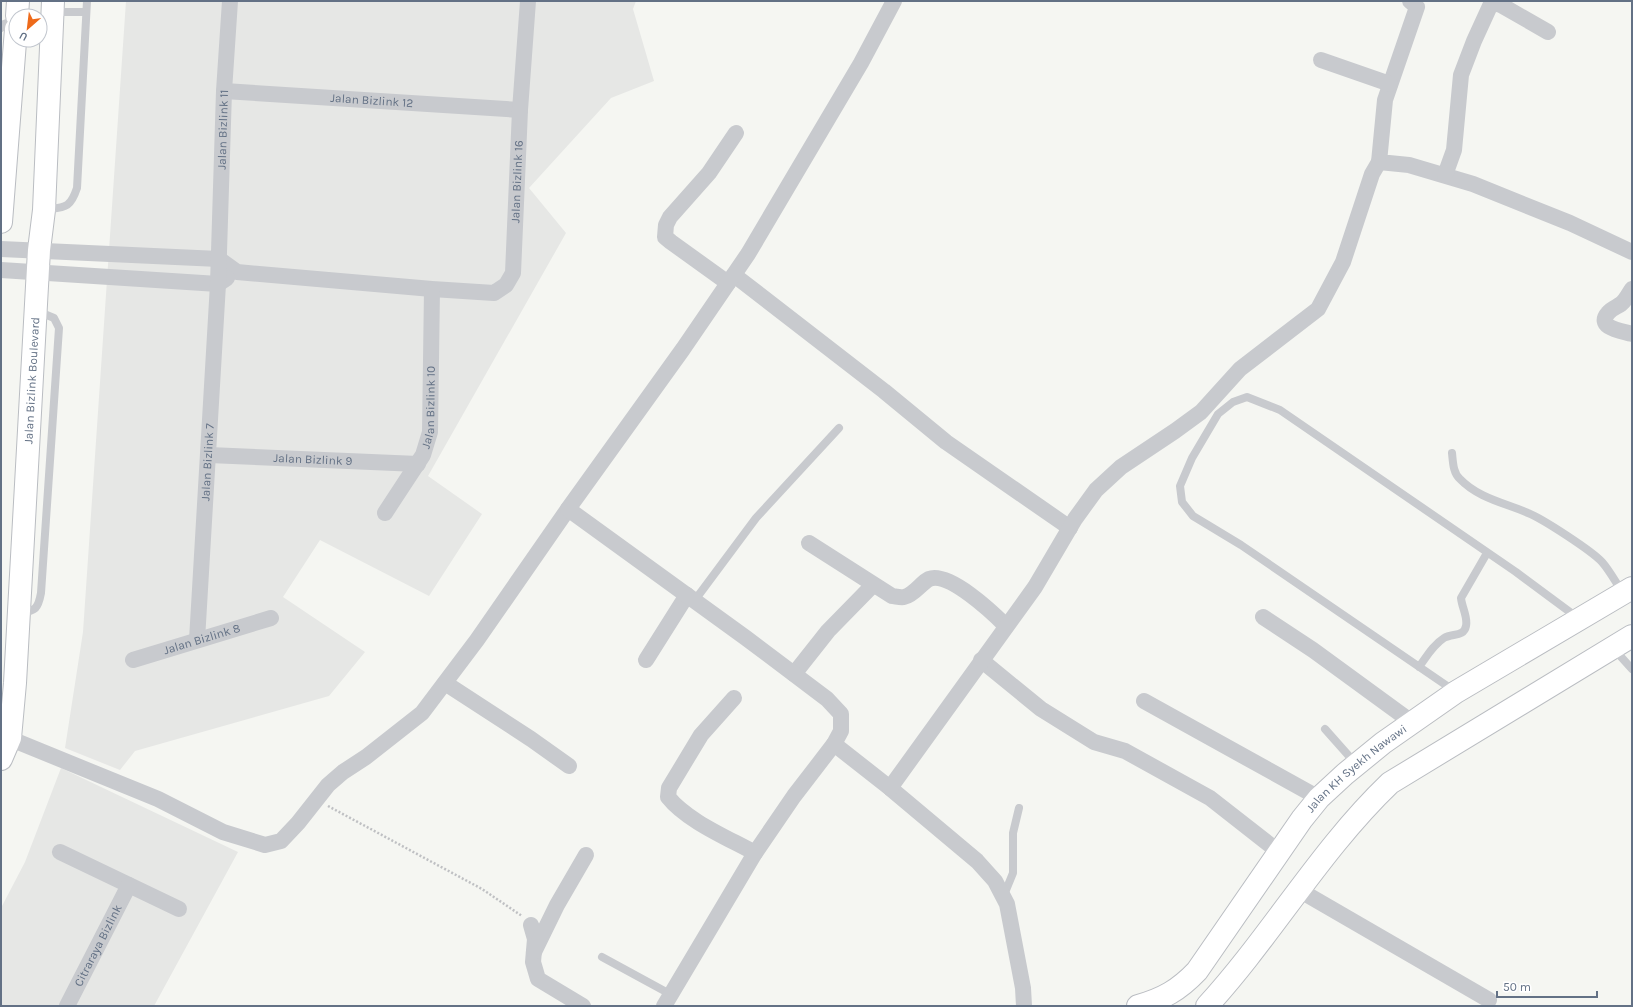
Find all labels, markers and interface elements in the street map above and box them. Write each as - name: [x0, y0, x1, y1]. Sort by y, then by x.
- north arrow: [8, 8, 48, 48]
- text: U: [17, 29, 30, 44]
- street label: Jalan Bizlink 11: [215, 89, 231, 170]
- street label: Jalan Bizlink 12: [330, 91, 414, 110]
- street label: Jalan Bizlink 16: [508, 140, 526, 223]
- street label: Jalan Bizlink Boulevard: [21, 317, 42, 444]
- street label: Jalan Bizlink 10: [418, 366, 438, 450]
- street label: Jalan Bizlink 7: [198, 423, 217, 502]
- street label: Jalan Bizlink 9: [273, 451, 353, 468]
- street label: Jalan Bizlink 8: [162, 621, 242, 657]
- street label: Jalan KH Syekh Nawawi: [1303, 722, 1409, 815]
- street label: Citraraya Bizlink: [71, 902, 125, 989]
- scale bar: [1497, 973, 1597, 999]
- text: 50 m: [1503, 980, 1531, 994]

